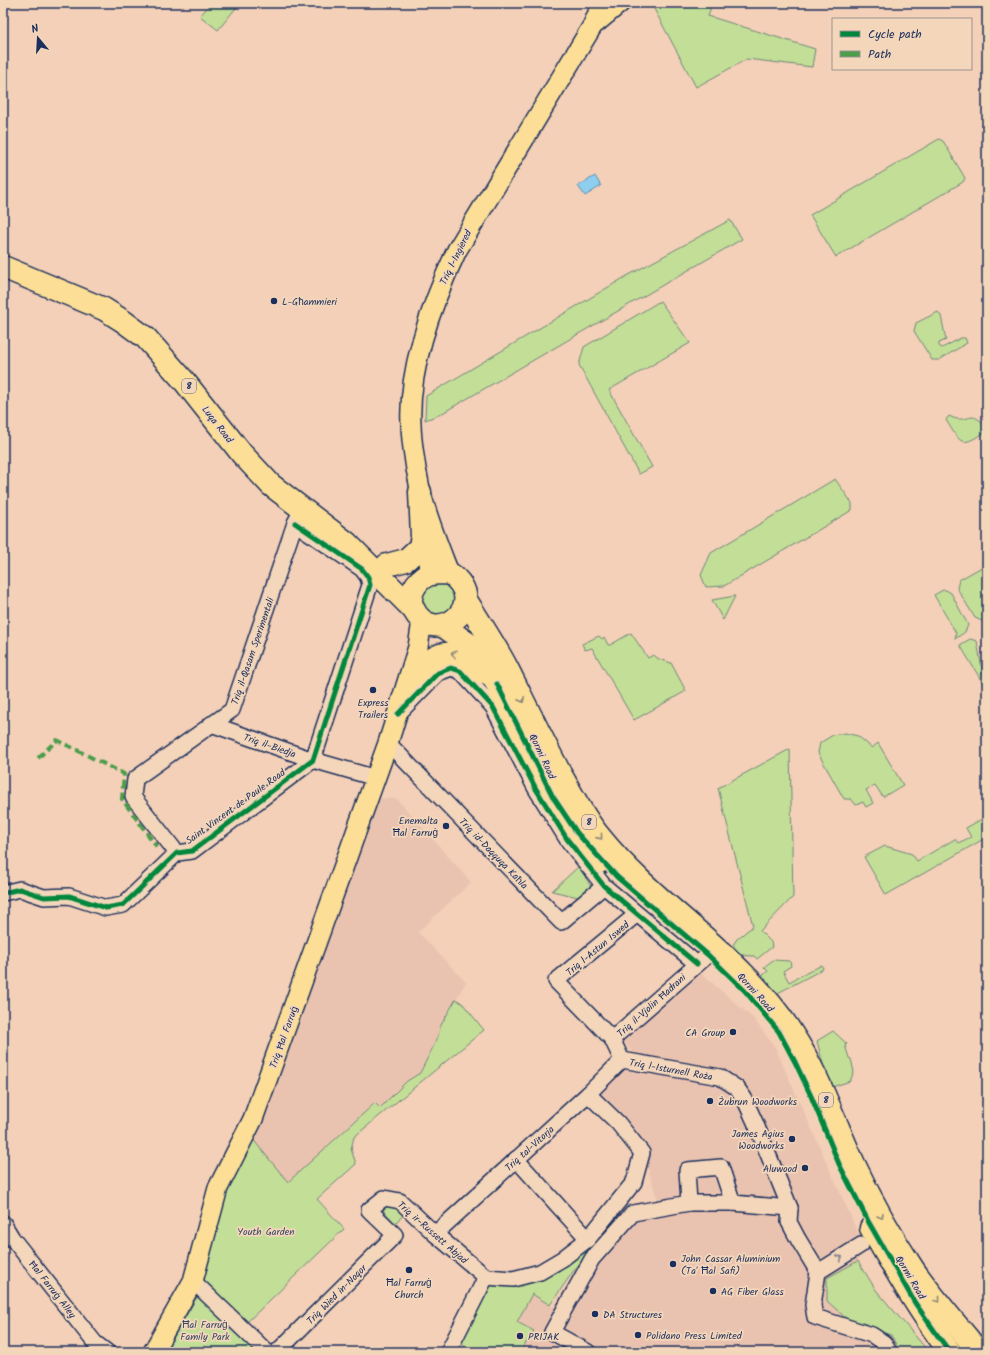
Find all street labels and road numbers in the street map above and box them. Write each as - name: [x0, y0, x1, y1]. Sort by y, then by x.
- street label: Triq l-Ingiered: [436, 226, 477, 288]
- road number: 8: [182, 379, 196, 393]
- street label: Luqa Road: [197, 402, 238, 448]
- street label: Triq il-Qasam Sperimentali: [227, 595, 279, 707]
- street label: Triq il-Biedja: [241, 729, 298, 763]
- street label: Qormi Road: [525, 731, 560, 783]
- street label: Saint Vincent de Paule Road: [182, 764, 290, 849]
- street label: Triq id-Daqquqa Kaħla: [455, 814, 532, 893]
- road number: 8: [582, 815, 596, 829]
- street label: Triq l-Astun Iswed: [562, 917, 634, 980]
- street label: Qormi Road: [733, 969, 778, 1017]
- street label: Triq il-Vjolin Ħadrani: [613, 970, 690, 1041]
- street label: Triq Ħal Farruġ: [265, 1004, 303, 1071]
- street label: Triq l-Isturnell Roża: [628, 1055, 714, 1085]
- road number: 8: [819, 1093, 833, 1107]
- street label: Triq tal-Vitorja: [501, 1122, 558, 1175]
- street label: Triq ir-Russett Abjad: [393, 1198, 472, 1269]
- street label: Qormi Road: [891, 1253, 930, 1303]
- street label: Ħal Farruġ Alley: [25, 1257, 80, 1322]
- street label: Triq Wied in-Noqor: [303, 1260, 371, 1329]

